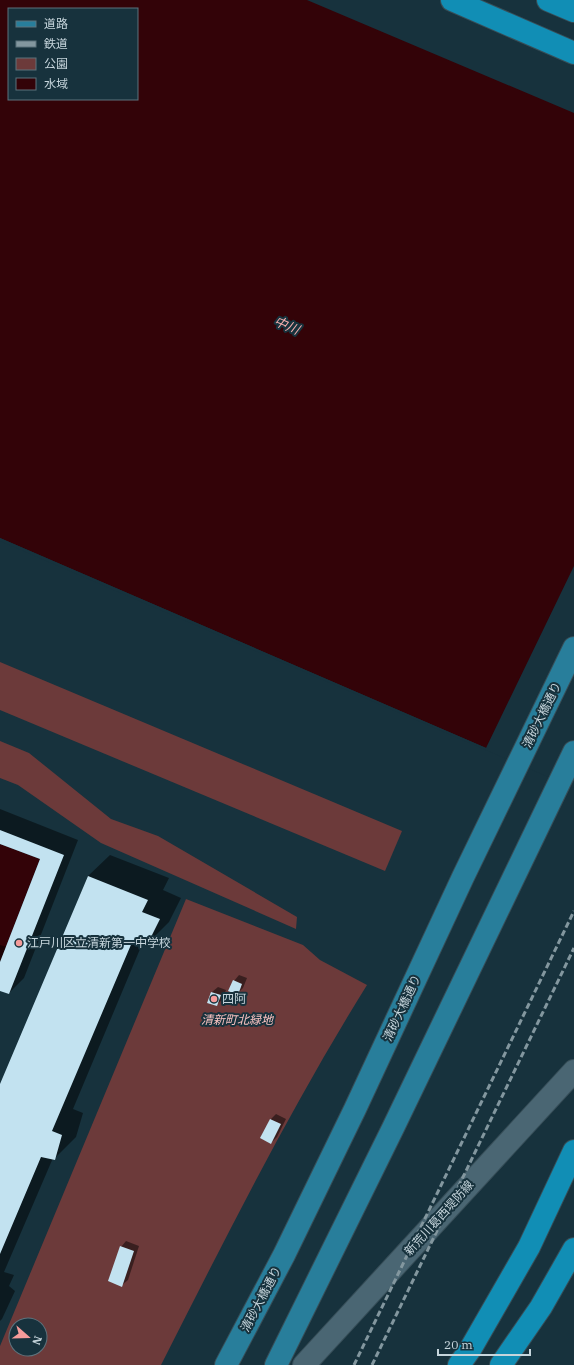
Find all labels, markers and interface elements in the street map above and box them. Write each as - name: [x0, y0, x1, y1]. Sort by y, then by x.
- legend: [8, 8, 138, 100]
- text: 道路: [44, 16, 68, 31]
- text: 鉄道: [44, 36, 68, 51]
- text: 公園: [44, 56, 68, 71]
- text: 水域: [44, 76, 68, 91]
- water label: 中川: [272, 313, 304, 339]
- street label: 清砂大橋通り: [519, 679, 564, 750]
- place label: 江戸川区立清新第一中学校: [27, 935, 171, 950]
- marker: 江戸川区立清新第一中学校: [14, 938, 24, 948]
- street label: 清砂大橋通り: [380, 972, 424, 1044]
- place label: 四阿: [222, 991, 246, 1006]
- marker: 四阿: [209, 994, 219, 1004]
- park label: 清新町北緑地: [201, 1012, 275, 1027]
- street label: 新荒川葛西堤防線: [401, 1177, 476, 1258]
- street label: 清砂大橋通り: [237, 1263, 284, 1334]
- north arrow: [8, 1317, 48, 1357]
- scale bar: [438, 1331, 530, 1357]
- text: N: [29, 1334, 45, 1347]
- text: 20 m: [444, 1337, 473, 1352]

